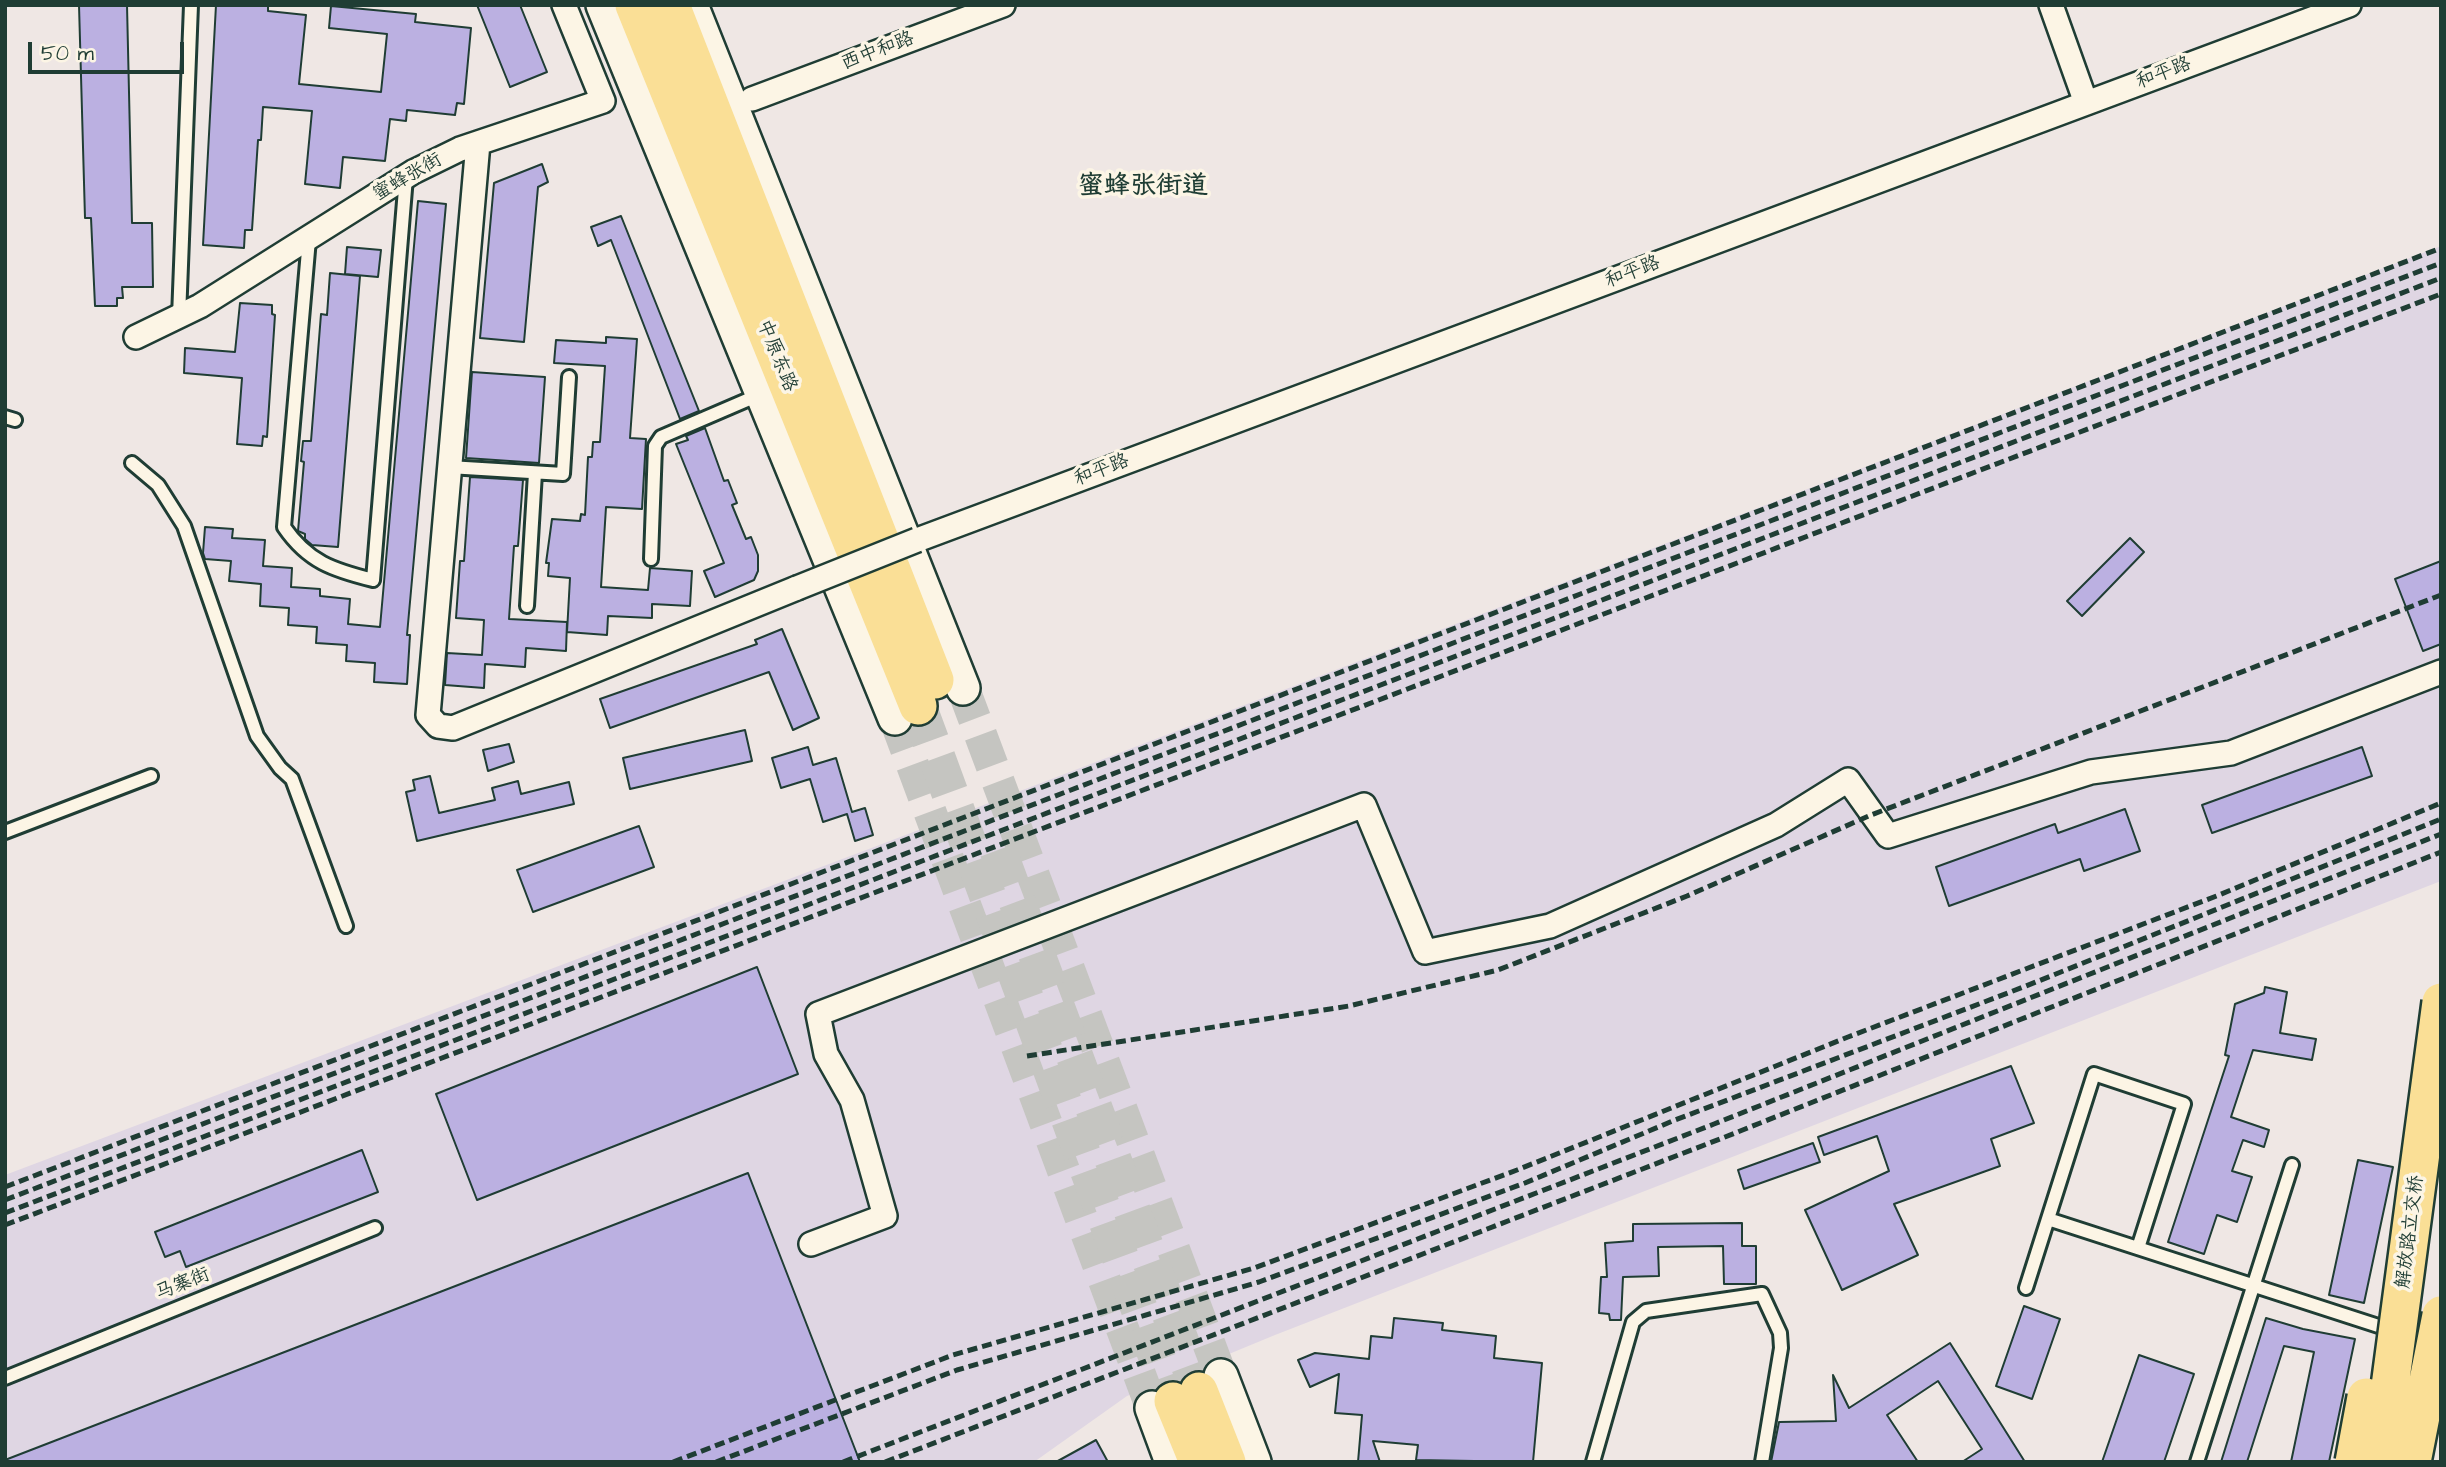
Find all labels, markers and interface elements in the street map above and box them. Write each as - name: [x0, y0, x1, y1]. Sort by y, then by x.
- scale bar: [32, 28, 187, 72]
- street label: 西中和路: [838, 28, 918, 76]
- text: 50 m: [41, 39, 94, 68]
- street label: 和平路: [2133, 53, 2195, 95]
- street label: 蜜蜂张街: [369, 149, 447, 207]
- district label: 蜜蜂张街道: [1078, 172, 1208, 204]
- street label: 和平路: [1602, 252, 1664, 294]
- street label: 中原东路: [751, 316, 801, 396]
- street label: 和平路: [1071, 450, 1133, 492]
- street label: 解放路立交桥: [2393, 1174, 2429, 1290]
- street label: 马寨街: [152, 1264, 214, 1306]

